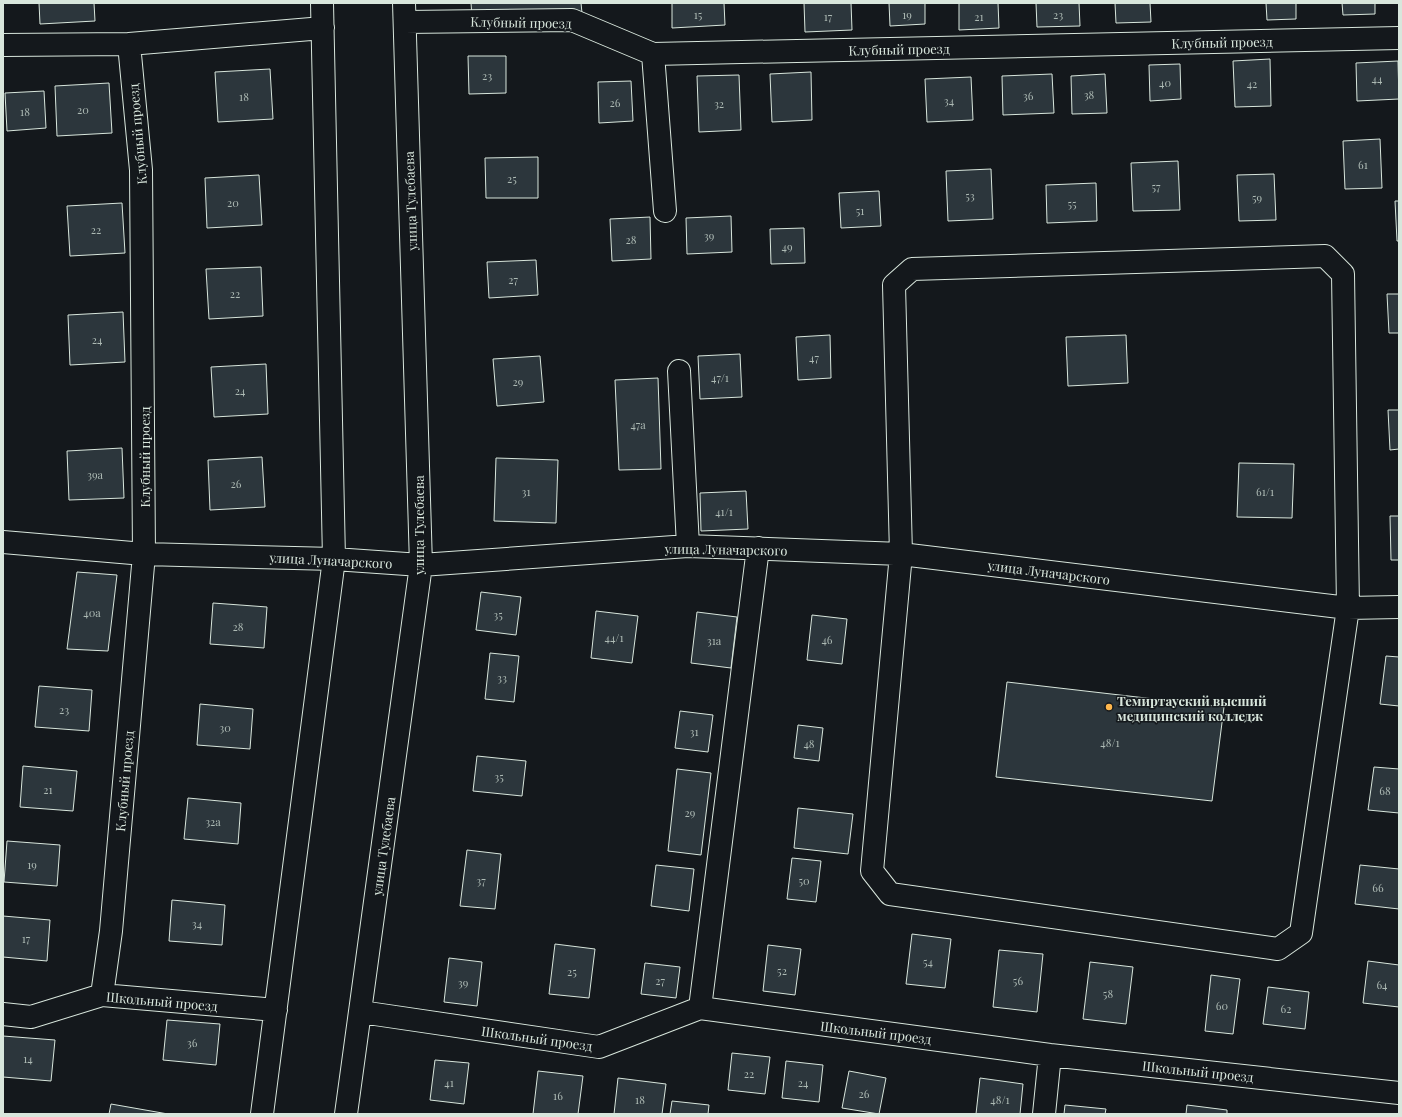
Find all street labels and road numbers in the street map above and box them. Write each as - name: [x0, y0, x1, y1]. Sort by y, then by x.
- street label: Клубный проезд: [470, 13, 572, 31]
- street label: Клубный проезд: [1171, 33, 1273, 51]
- street label: Клубный проезд: [848, 40, 950, 58]
- street label: Клубный проезд: [124, 83, 150, 185]
- street label: улица Тулебаева: [400, 151, 420, 252]
- street label: Клубный проезд: [136, 406, 153, 508]
- street label: улица Тулебаева: [410, 475, 427, 576]
- street label: улица Луначарского: [663, 539, 788, 559]
- street label: улица Луначарского: [268, 548, 393, 572]
- street label: улица Луначарского: [986, 556, 1111, 588]
- street label: Клубный проезд: [111, 730, 137, 832]
- street label: улица Тулебаева: [368, 795, 398, 897]
- street label: Школьный проезд: [106, 988, 219, 1014]
- street label: Школьный проезд: [819, 1017, 933, 1047]
- street label: Школьный проезд: [480, 1022, 594, 1054]
- street label: Школьный проезд: [1141, 1057, 1255, 1085]

